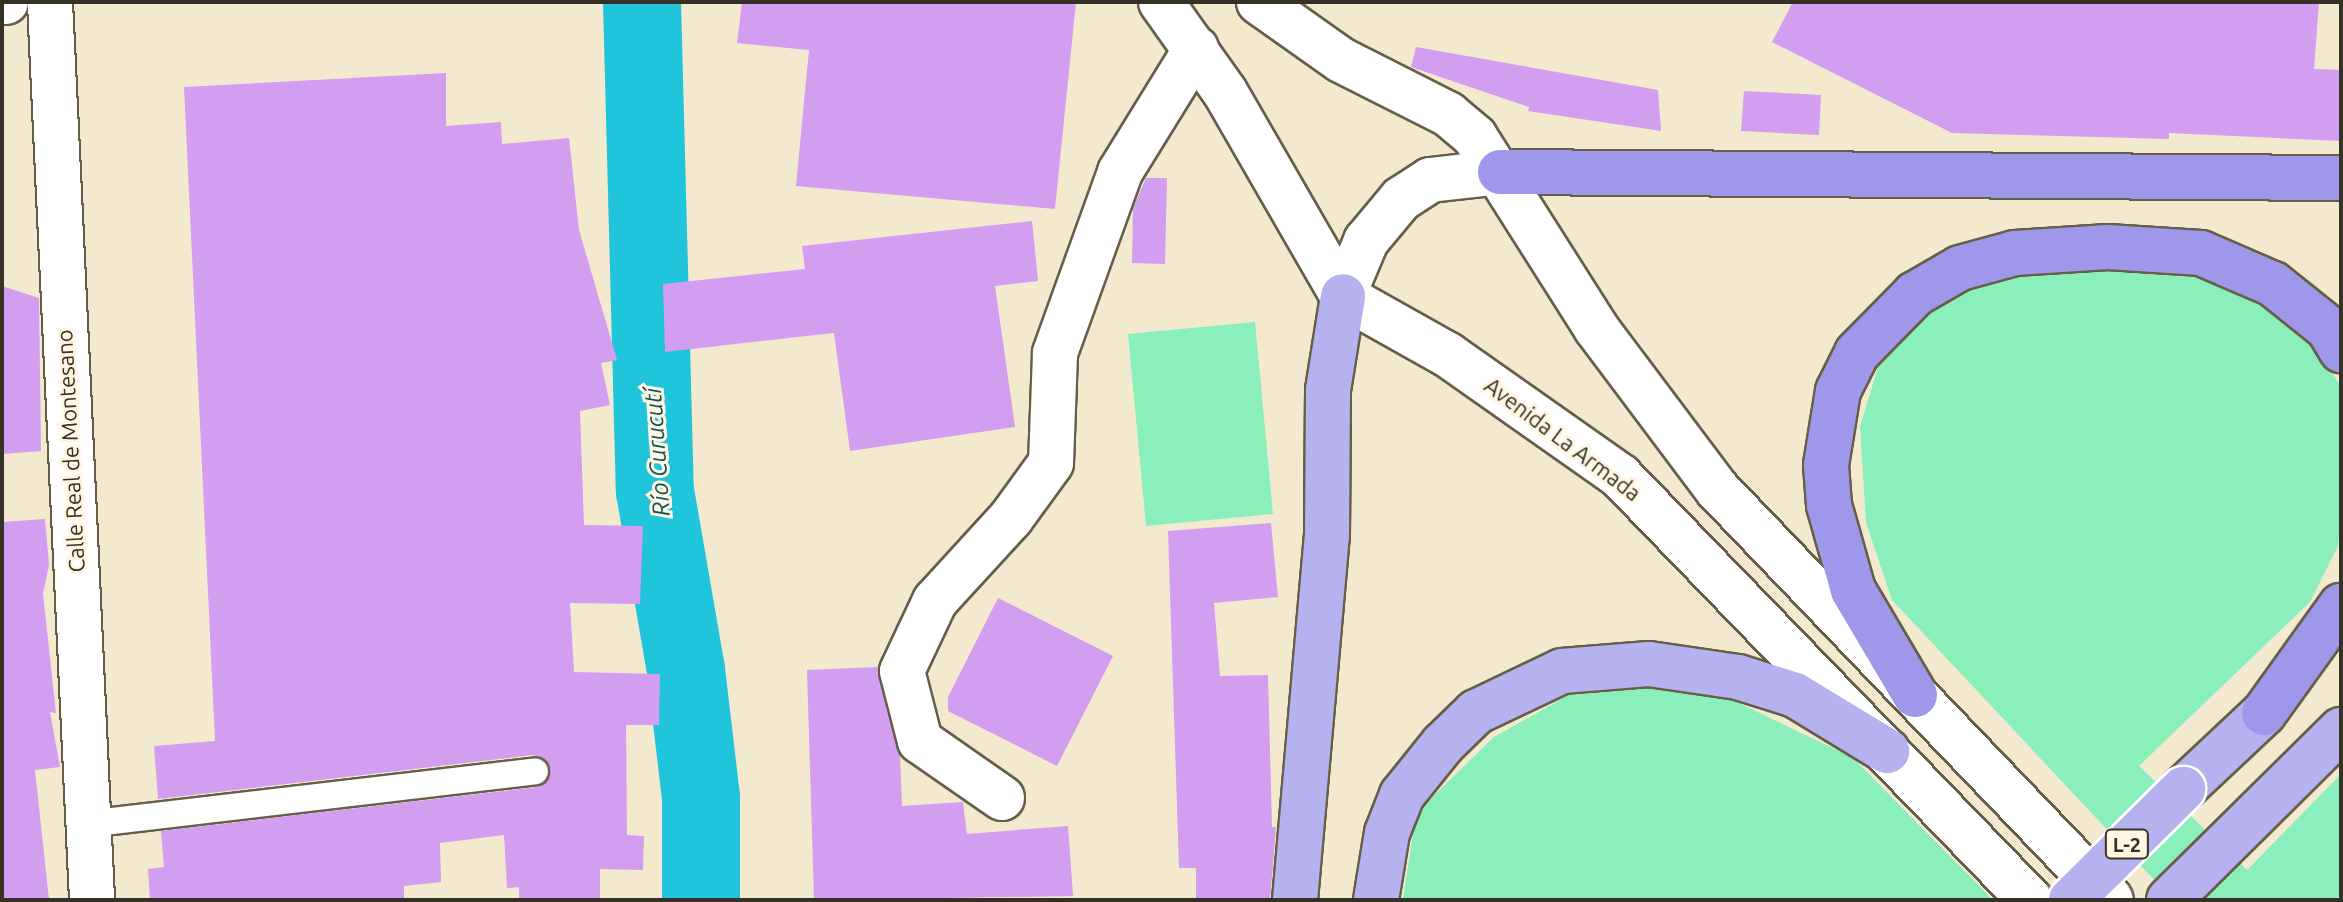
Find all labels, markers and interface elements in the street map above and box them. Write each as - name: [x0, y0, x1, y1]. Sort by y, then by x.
- street label: Calle Real de Montesano: [50, 329, 90, 573]
- street label: Avenida La Armada: [1480, 372, 1646, 506]
- water label: Río Curucutí: [638, 387, 676, 517]
- road number: L-2: [2103, 828, 2151, 860]

